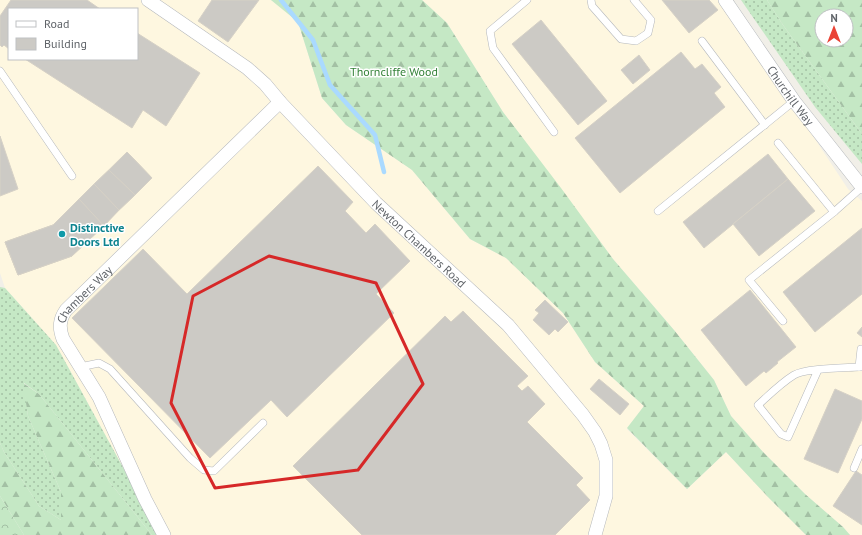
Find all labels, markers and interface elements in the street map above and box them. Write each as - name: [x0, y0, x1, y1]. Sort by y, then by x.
- legend: [8, 8, 138, 60]
- north arrow: [814, 8, 854, 48]
- text: N: [830, 11, 838, 25]
- text: Road: [44, 16, 69, 31]
- text: Building: [44, 36, 87, 51]
- street label: Churchill Way: [764, 63, 818, 129]
- park label: Thorncliffe Wood: [350, 64, 438, 79]
- street label: Newton Chambers Road: [369, 196, 469, 290]
- place label: Distinctive Doors Ltd: [70, 220, 124, 249]
- marker: Distinctive Doors Ltd: [57, 229, 67, 239]
- street label: Chambers Way: [53, 262, 115, 325]

